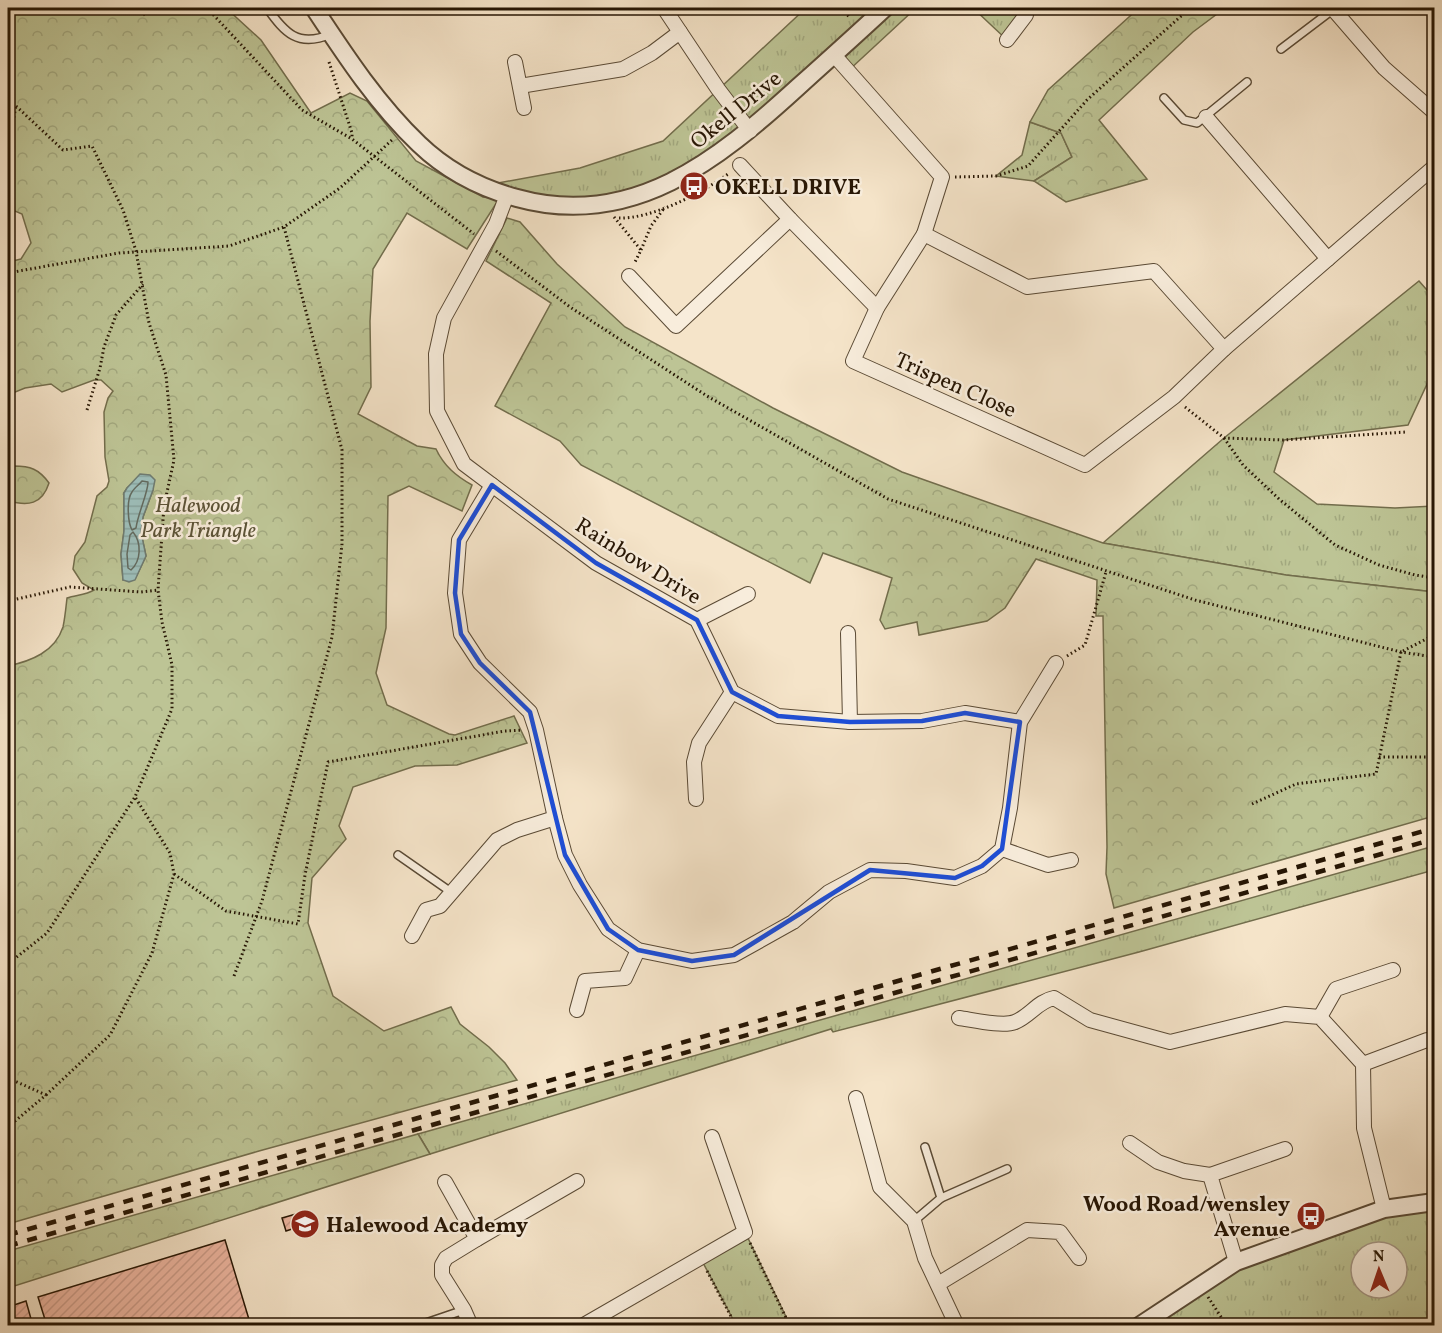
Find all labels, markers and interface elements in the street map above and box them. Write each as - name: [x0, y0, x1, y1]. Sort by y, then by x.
- street label: Okell Drive: [684, 64, 789, 157]
- bus stop icon: OKELL DRIVE: [678, 170, 710, 202]
- place label: OKELL DRIVE: [715, 173, 861, 204]
- street label: Trispen Close: [889, 346, 1021, 427]
- park label: Halewood Park Triangle: [140, 491, 256, 547]
- street label: Rainbow Drive: [568, 511, 707, 613]
- place label: Wood Road/wensley Avenue: [1083, 1190, 1291, 1246]
- bus stop icon: Wood Road/wensley Avenue: [1295, 1200, 1327, 1232]
- school or university icon: Halewood Academy: [289, 1208, 321, 1240]
- place label: Halewood Academy: [326, 1211, 529, 1242]
- north arrow: [1349, 1240, 1409, 1300]
- text: N: [1372, 1246, 1385, 1268]

